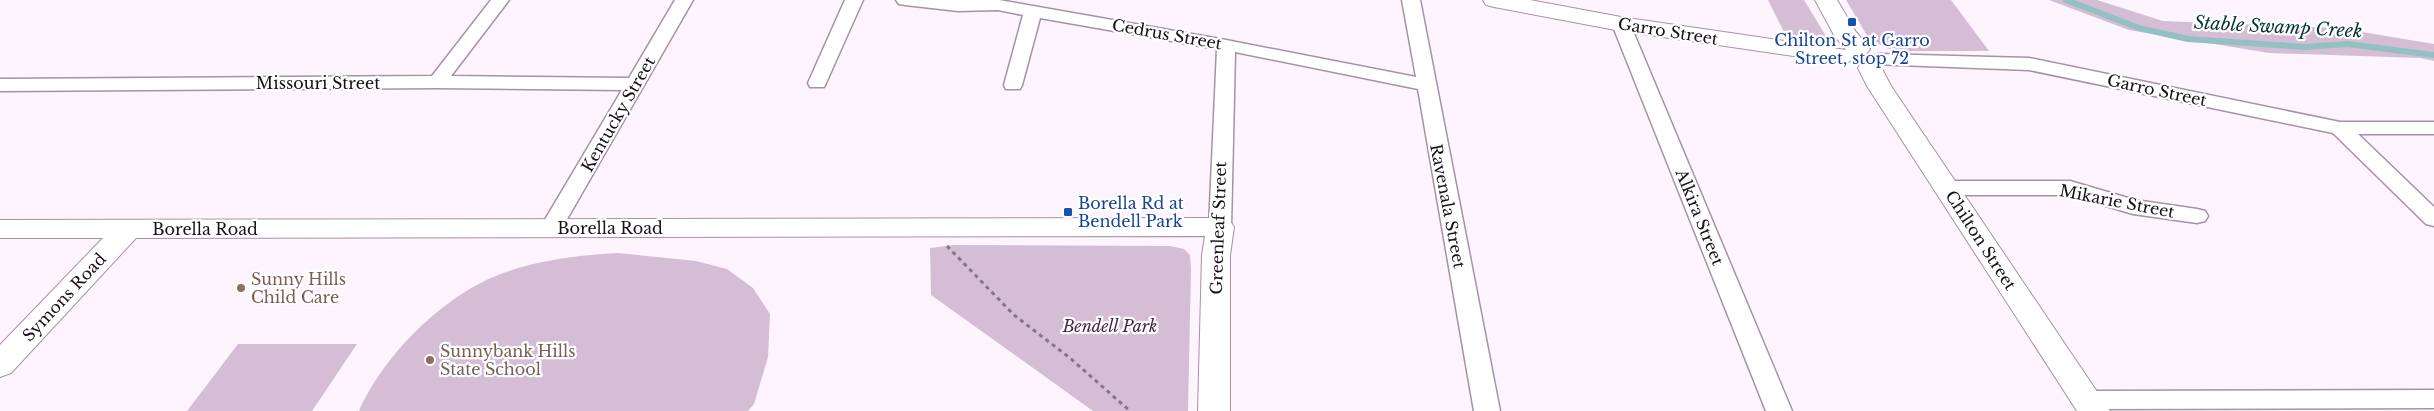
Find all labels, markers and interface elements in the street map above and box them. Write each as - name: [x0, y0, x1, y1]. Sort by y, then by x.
- water label: Stable Swamp Creek: [2193, 12, 2363, 42]
- street label: Garro Street: [1617, 13, 1719, 49]
- street label: Cedrus Street: [1111, 15, 1223, 53]
- marker: Chilton St at Garro Street, stop 72: [1846, 16, 1858, 28]
- place label: Chilton St at Garro Street, stop 72: [1774, 30, 1930, 68]
- street label: Kentucky Street: [577, 53, 659, 175]
- street label: Garro Street: [2105, 70, 2209, 110]
- street label: Missouri Street: [256, 73, 380, 93]
- street label: Ravenala Street: [1426, 142, 1470, 270]
- street label: Greenleaf Street: [1206, 161, 1230, 295]
- street label: Alkira Street: [1671, 165, 1728, 268]
- street label: Mikarie Street: [2058, 180, 2176, 222]
- street label: Chilton Street: [1941, 186, 2021, 294]
- place label: Borella Rd at Bendell Park: [1078, 193, 1184, 231]
- marker: Borella Rd at Bendell Park: [1062, 206, 1074, 218]
- street label: Borella Road: [557, 218, 663, 238]
- street label: Borella Road: [152, 219, 258, 239]
- street label: Symons Road: [18, 249, 110, 345]
- place label: Sunny Hills Child Care: [251, 269, 346, 307]
- marker: Sunny Hills Child Care: [235, 282, 247, 294]
- park label: Bendell Park: [1062, 316, 1157, 336]
- place label: Sunnybank Hills State School: [440, 341, 576, 379]
- marker: Sunnybank Hills State School: [424, 354, 436, 366]

